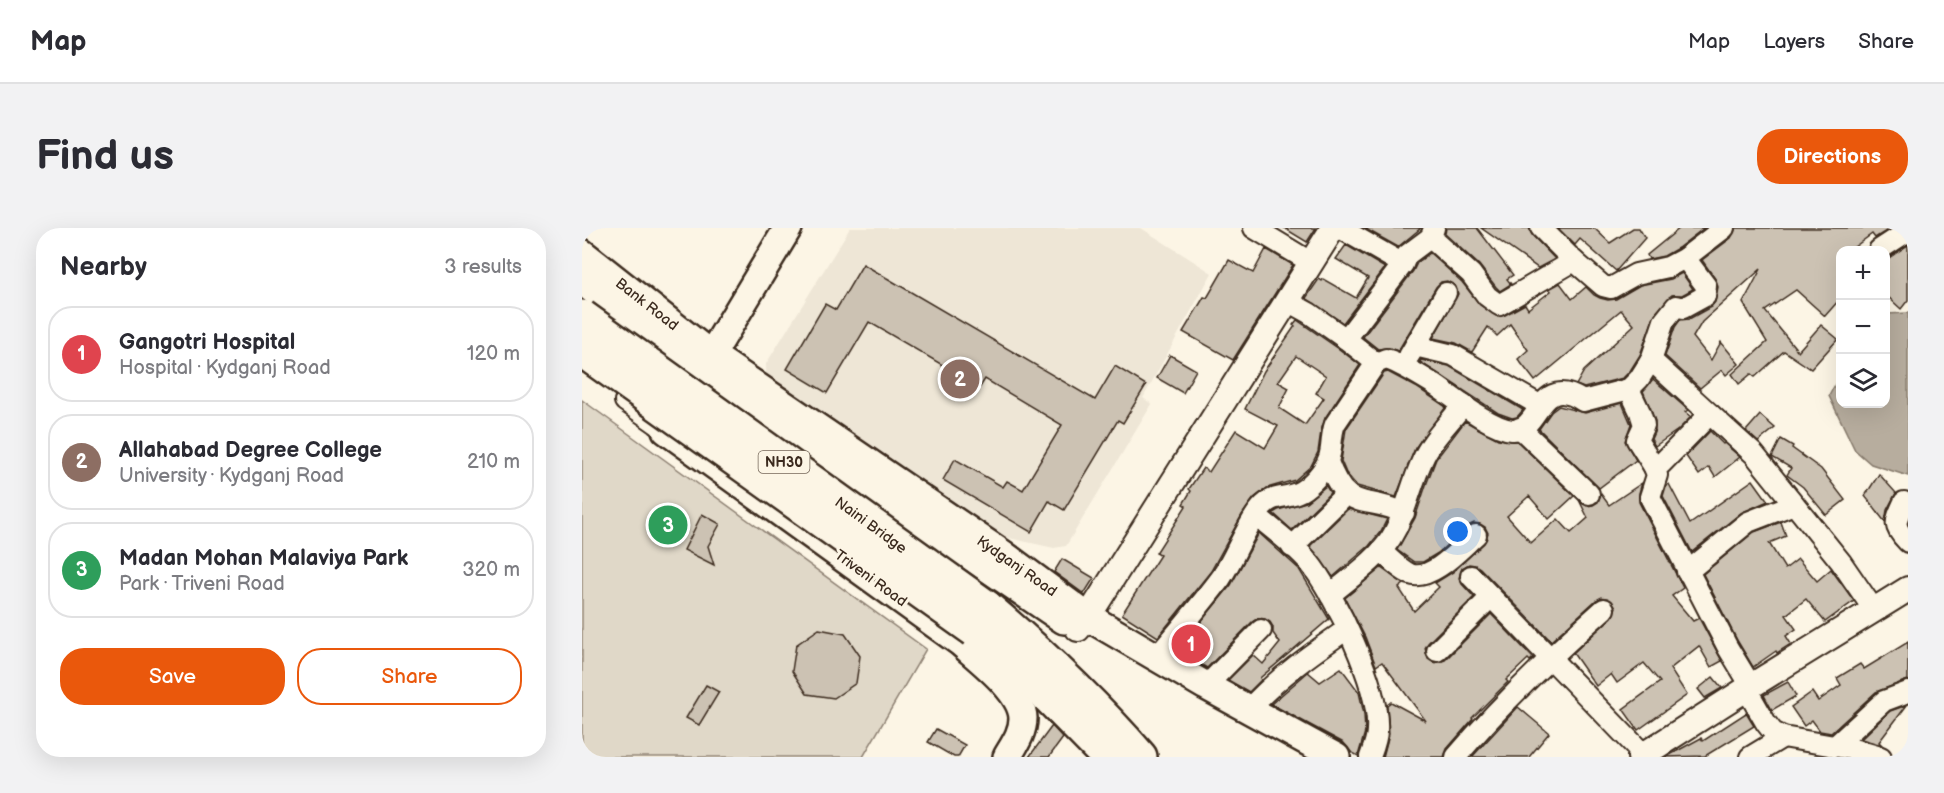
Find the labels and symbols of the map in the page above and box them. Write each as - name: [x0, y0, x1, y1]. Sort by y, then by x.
- street label: Bank Road: [611, 274, 682, 335]
- pin: 2: [940, 356, 980, 402]
- road number: NH30: [758, 451, 810, 473]
- street label: Naini Bridge: [831, 493, 911, 558]
- pin: 3: [648, 502, 688, 548]
- your location: [1443, 517, 1472, 546]
- street label: Kydganj Road: [973, 532, 1061, 601]
- street label: Triveni Road: [831, 546, 911, 611]
- pin: 1: [1172, 622, 1210, 666]

